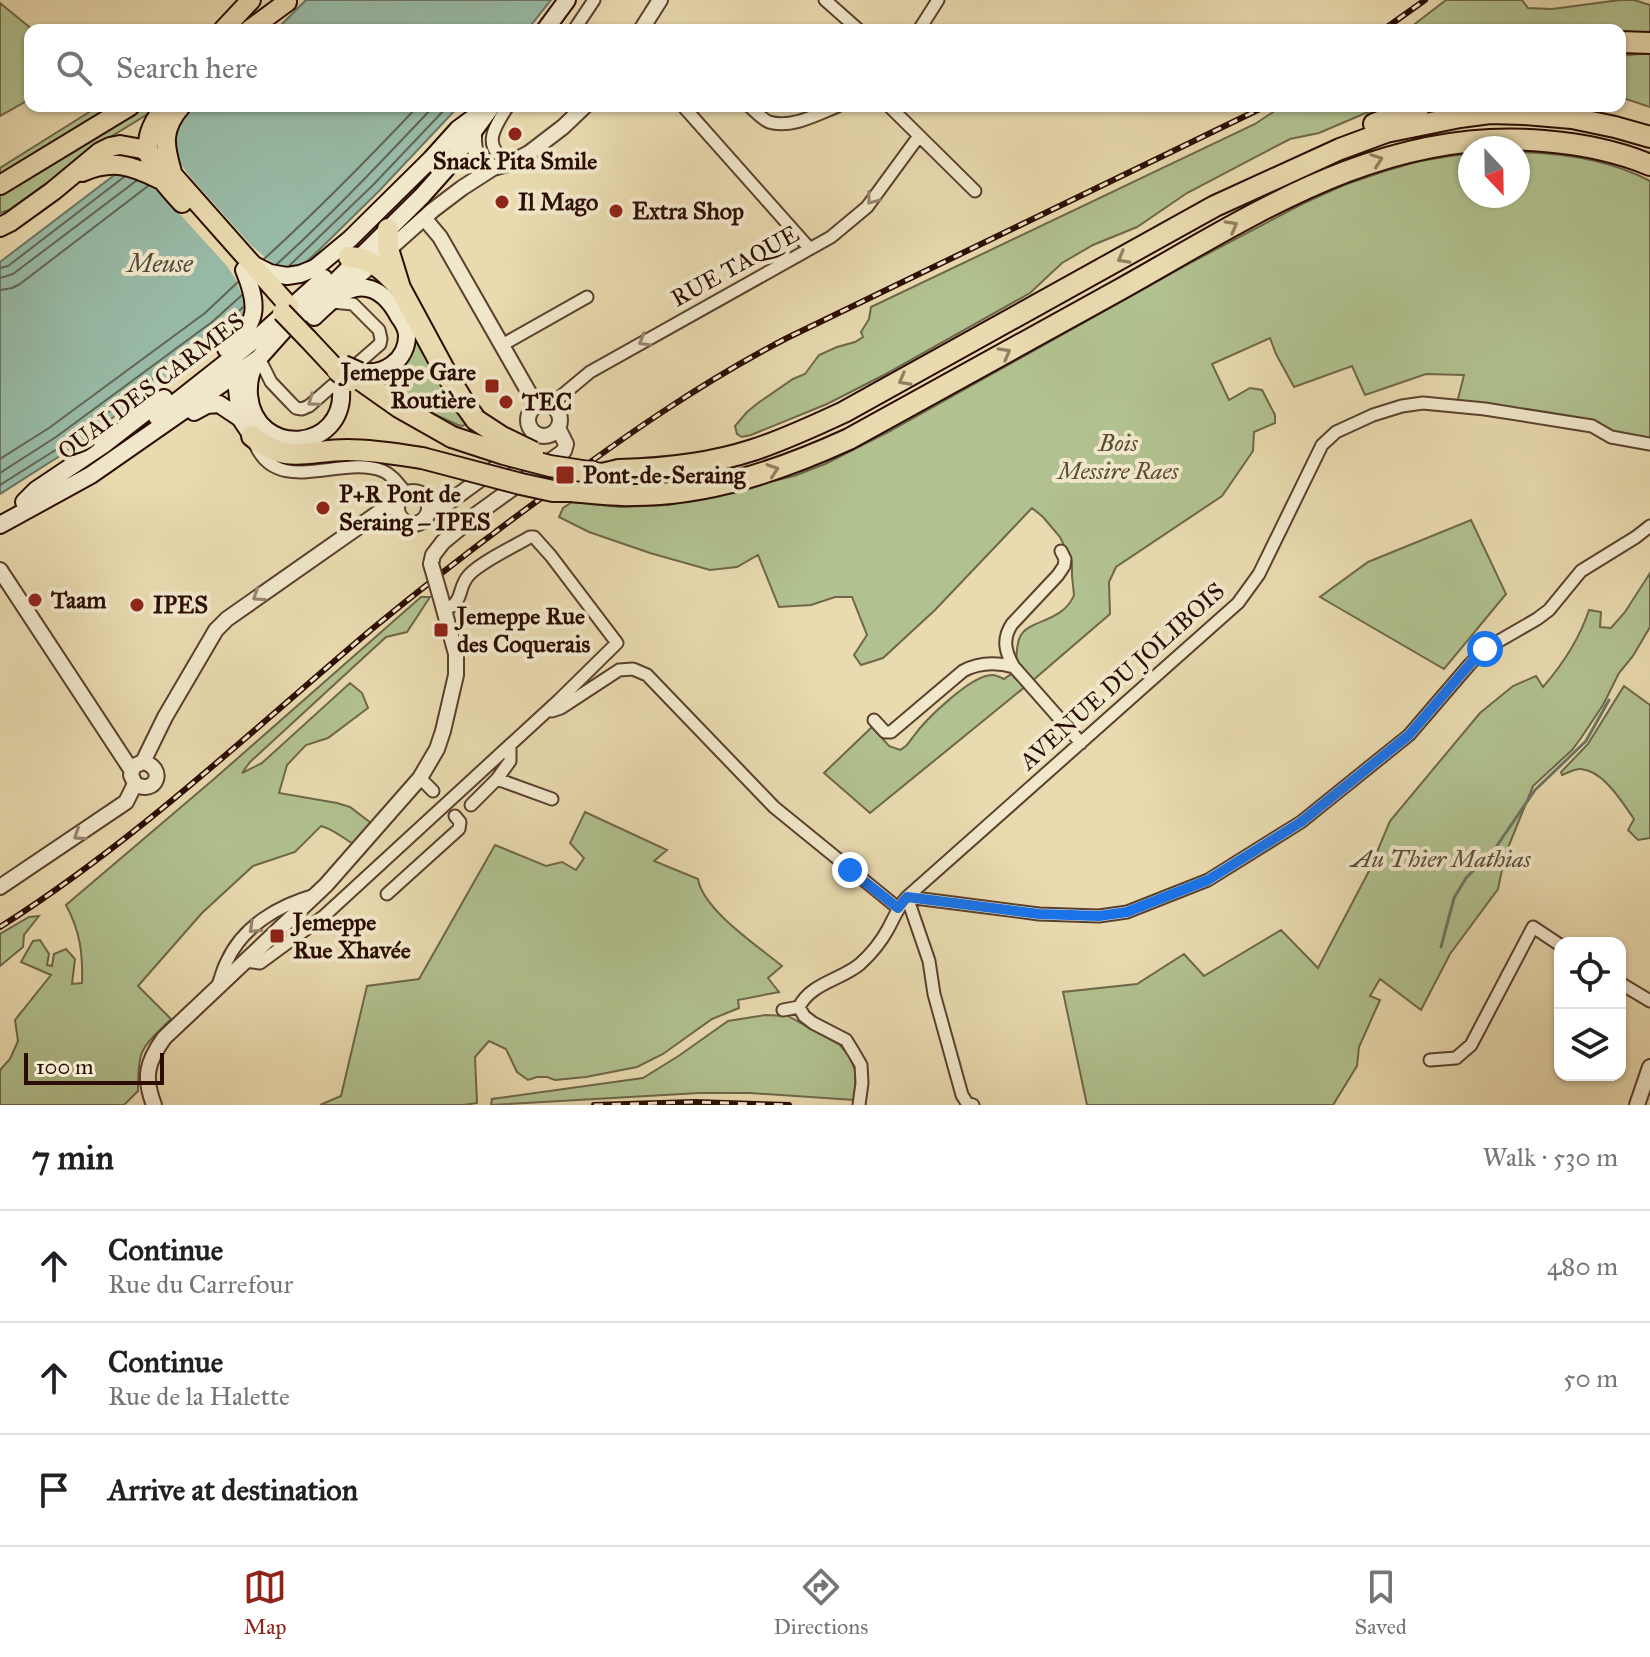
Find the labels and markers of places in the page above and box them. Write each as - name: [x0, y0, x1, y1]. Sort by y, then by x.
- marker: Snack Pita Smile: [506, 125, 524, 143]
- place label: Snack Pita Smile: [433, 146, 597, 176]
- place label: Il Mago: [518, 187, 598, 217]
- marker: Il Mago: [493, 193, 511, 211]
- place label: Extra Shop: [632, 196, 744, 226]
- marker: Extra Shop: [607, 202, 625, 220]
- place label: Jemeppe Gare Routière: [338, 357, 476, 415]
- marker: Jemeppe Gare Routière: [483, 377, 501, 395]
- place label: TEC: [521, 387, 572, 417]
- marker: TEC: [497, 393, 515, 411]
- place label: Pont-de-Seraing: [583, 460, 746, 490]
- marker: Pont-de-Seraing: [554, 464, 576, 486]
- place label: P+R Pont de Seraing – IPES: [339, 479, 491, 537]
- marker: P+R Pont de Seraing – IPES: [314, 499, 332, 517]
- place label: Taam: [50, 585, 107, 615]
- place label: IPES: [153, 590, 208, 620]
- marker: Taam: [26, 591, 44, 609]
- marker: IPES: [128, 596, 146, 614]
- place label: Jemeppe Rue des Coquerais: [454, 601, 591, 659]
- marker: Jemeppe Rue des Coquerais: [432, 621, 450, 639]
- place label: Jemeppe Rue Xhavée: [290, 907, 411, 965]
- marker: Jemeppe Rue Xhavée: [268, 927, 286, 945]

